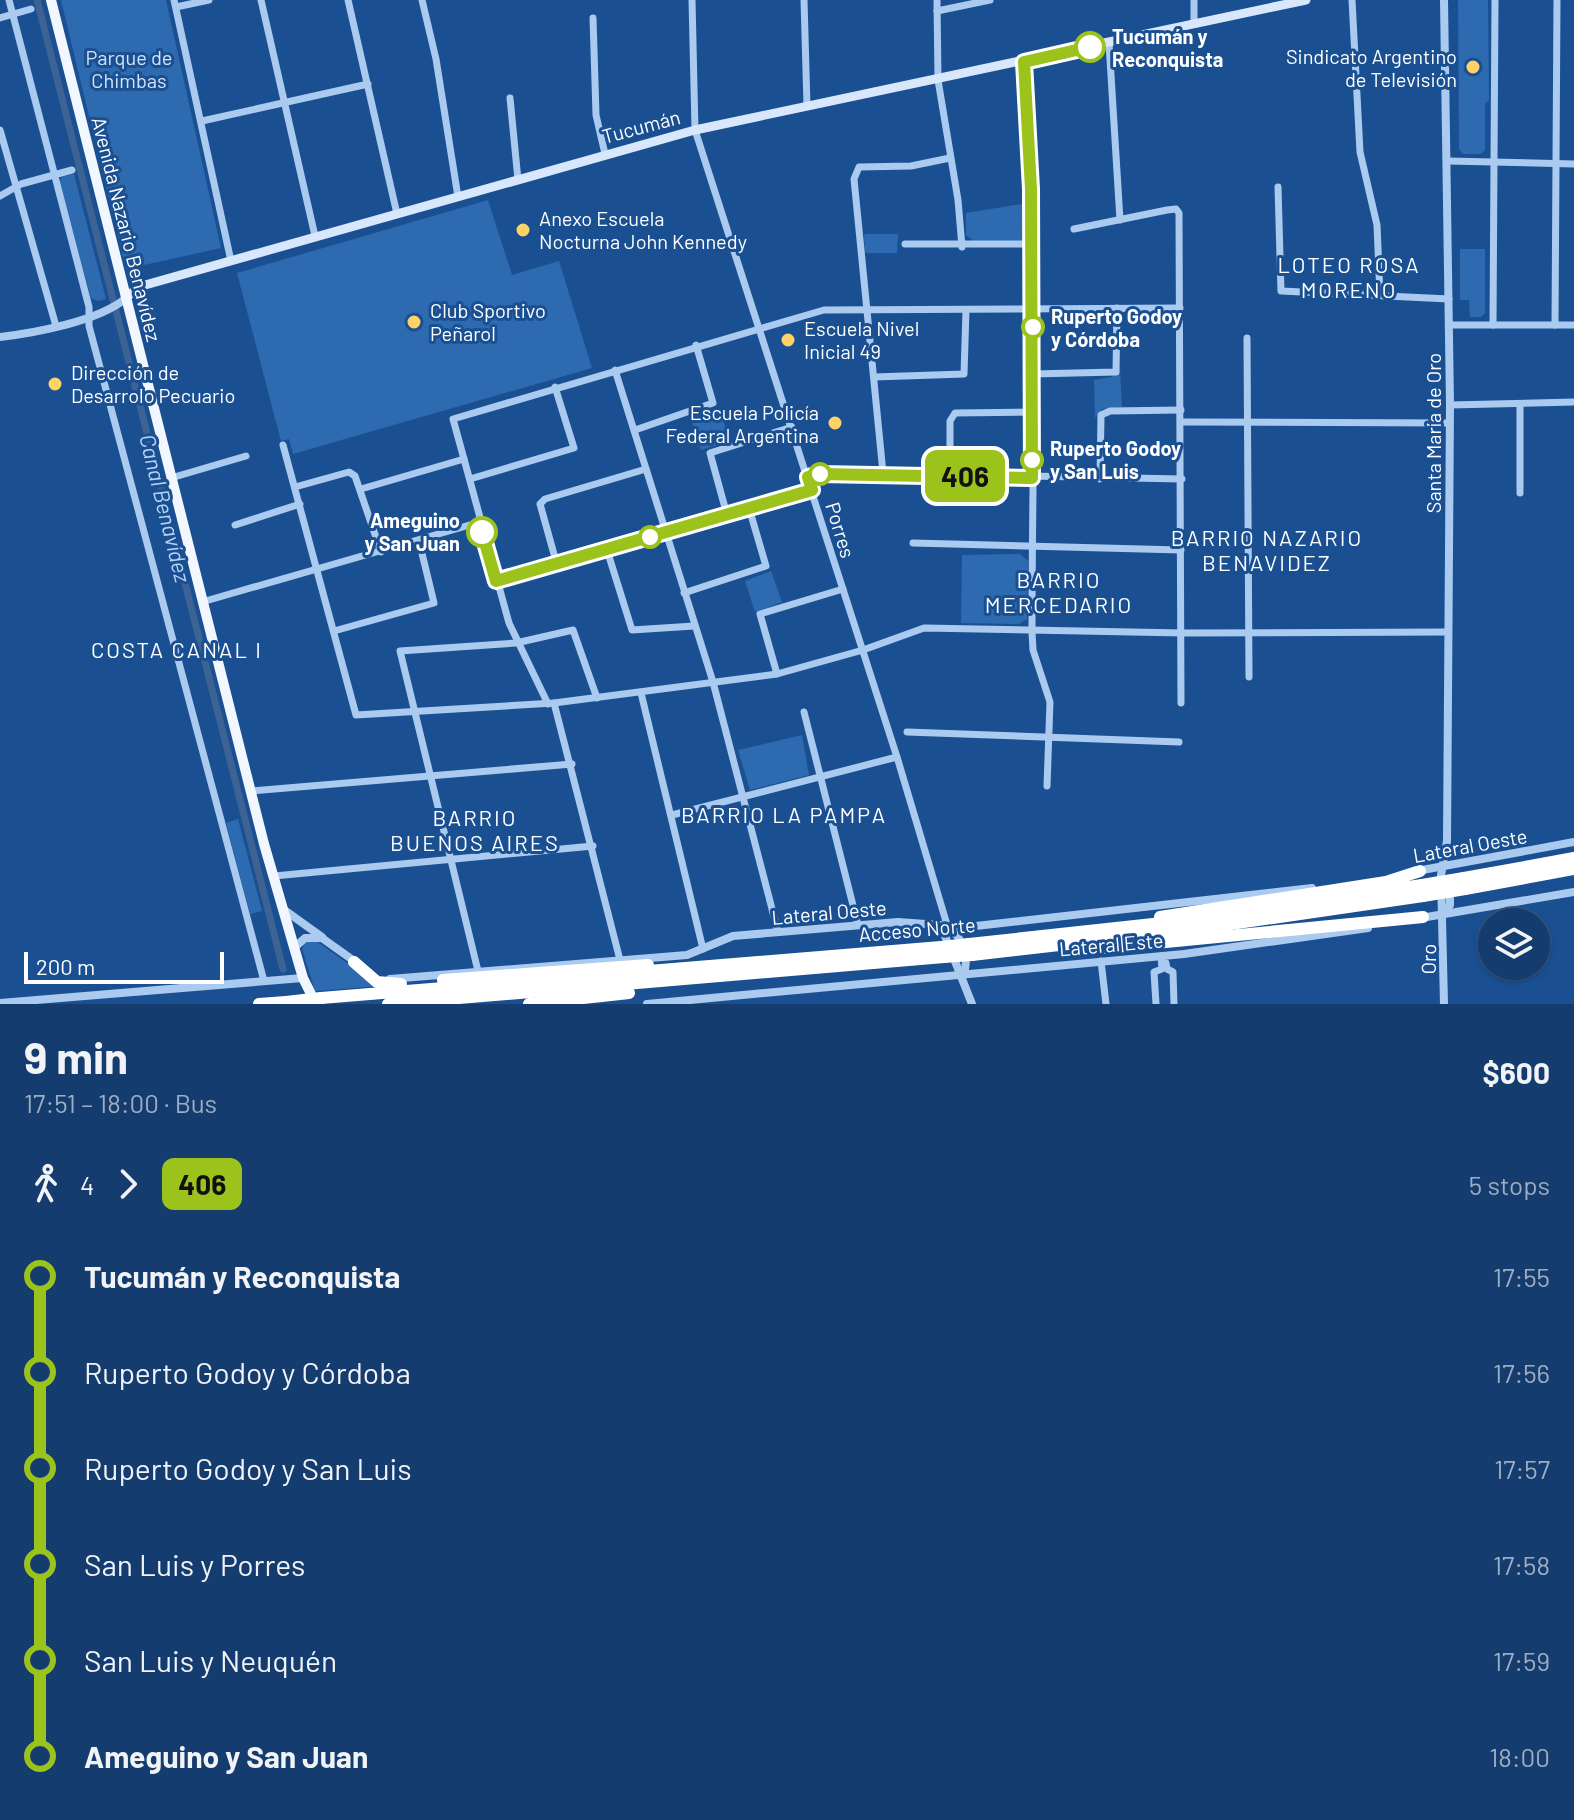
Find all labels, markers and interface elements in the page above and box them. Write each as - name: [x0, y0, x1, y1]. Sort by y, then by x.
- place label: Tucumán y Reconquista: [1112, 24, 1223, 71]
- marker: Tucumán y Reconquista: [1075, 32, 1105, 62]
- place label: Sindicato Argentino de Televisión: [1286, 44, 1457, 91]
- park label: Parque de Chimbas: [85, 45, 173, 92]
- marker: Sindicato Argentino de Televisión: [1464, 58, 1482, 76]
- street label: Tucumán: [599, 104, 683, 148]
- street label: Avenida Nazario Benavídez: [87, 114, 167, 344]
- place label: Anexo Escuela Nocturna John Kennedy: [539, 206, 747, 253]
- marker: Anexo Escuela Nocturna John Kennedy: [514, 221, 532, 239]
- district label: LOTEO ROSA MORENO: [1277, 251, 1421, 302]
- place label: Club Sportivo Peñarol: [430, 298, 546, 345]
- place label: Ruperto Godoy y Córdoba: [1051, 304, 1182, 351]
- marker: Club Sportivo Peñarol: [405, 313, 423, 331]
- place label: Escuela Nivel Inicial 49: [804, 316, 919, 363]
- marker: Ruperto Godoy y Córdoba: [1022, 316, 1044, 338]
- marker: Escuela Nivel Inicial 49: [779, 331, 797, 349]
- street label: Santa María de Oro: [1421, 353, 1445, 513]
- place label: Dirección de Desarrolo Pecuario: [71, 360, 235, 407]
- marker: Dirección de Desarrolo Pecuario: [46, 375, 64, 393]
- place label: Escuela Policía Federal Argentina: [665, 400, 819, 447]
- marker: Escuela Policía Federal Argentina: [826, 414, 844, 432]
- water label: Canal Benavídez: [135, 431, 197, 585]
- place label: Ruperto Godoy y San Luis: [1050, 436, 1181, 483]
- marker: Ruperto Godoy y San Luis: [1021, 449, 1043, 471]
- line badge: 406: [919, 450, 1011, 502]
- text: 406: [941, 459, 989, 493]
- unlabelled marker: [809, 463, 831, 485]
- street label: Porres: [821, 499, 861, 561]
- place label: Ameguino y San Juan: [365, 508, 460, 555]
- marker: Ameguino y San Juan: [467, 517, 497, 547]
- district label: BARRIO NAZARIO BENAVIDEZ: [1171, 524, 1363, 575]
- unlabelled marker: [639, 526, 661, 548]
- district label: BARRIO MERCEDARIO: [985, 566, 1133, 617]
- district label: COSTA CANAL I: [91, 636, 263, 662]
- district label: BARRIO LA PAMPA: [681, 801, 887, 827]
- district label: BARRIO BUENOS AIRES: [390, 804, 560, 855]
- street label: Lateral Oeste: [1411, 823, 1529, 867]
- street label: Lateral Oeste: [771, 895, 887, 929]
- map controls: [1478, 908, 1550, 980]
- button: layers: [1478, 908, 1550, 980]
- street label: Acceso Norte: [858, 912, 976, 946]
- street label: Lateral Este: [1058, 927, 1164, 961]
- street label: Oro: [1416, 944, 1440, 974]
- scale bar: [24, 948, 224, 984]
- text: 200 m: [36, 953, 95, 979]
- text: 9 min: [24, 1030, 128, 1083]
- text: $600: [1483, 1054, 1550, 1090]
- text: 17:51 – 18:00 · Bus: [24, 1087, 217, 1118]
- icon: walk: [24, 1162, 68, 1206]
- icon: forward: [106, 1162, 150, 1206]
- text: 406: [178, 1167, 226, 1201]
- text: 4: [80, 1169, 94, 1200]
- text: 5 stops: [1469, 1169, 1550, 1200]
- text: Tucumán y Reconquista: [84, 1258, 400, 1294]
- text: 17:55: [1493, 1261, 1550, 1292]
- text: Ruperto Godoy y Córdoba: [84, 1354, 411, 1390]
- text: 17:56: [1493, 1357, 1550, 1388]
- text: Ruperto Godoy y San Luis: [84, 1450, 412, 1486]
- text: 17:57: [1494, 1453, 1550, 1484]
- text: San Luis y Porres: [84, 1546, 305, 1582]
- text: 17:58: [1493, 1549, 1550, 1580]
- text: San Luis y Neuquén: [84, 1642, 337, 1678]
- text: 17:59: [1493, 1645, 1550, 1676]
- text: Ameguino y San Juan: [84, 1738, 368, 1774]
- text: 18:00: [1489, 1741, 1550, 1772]

